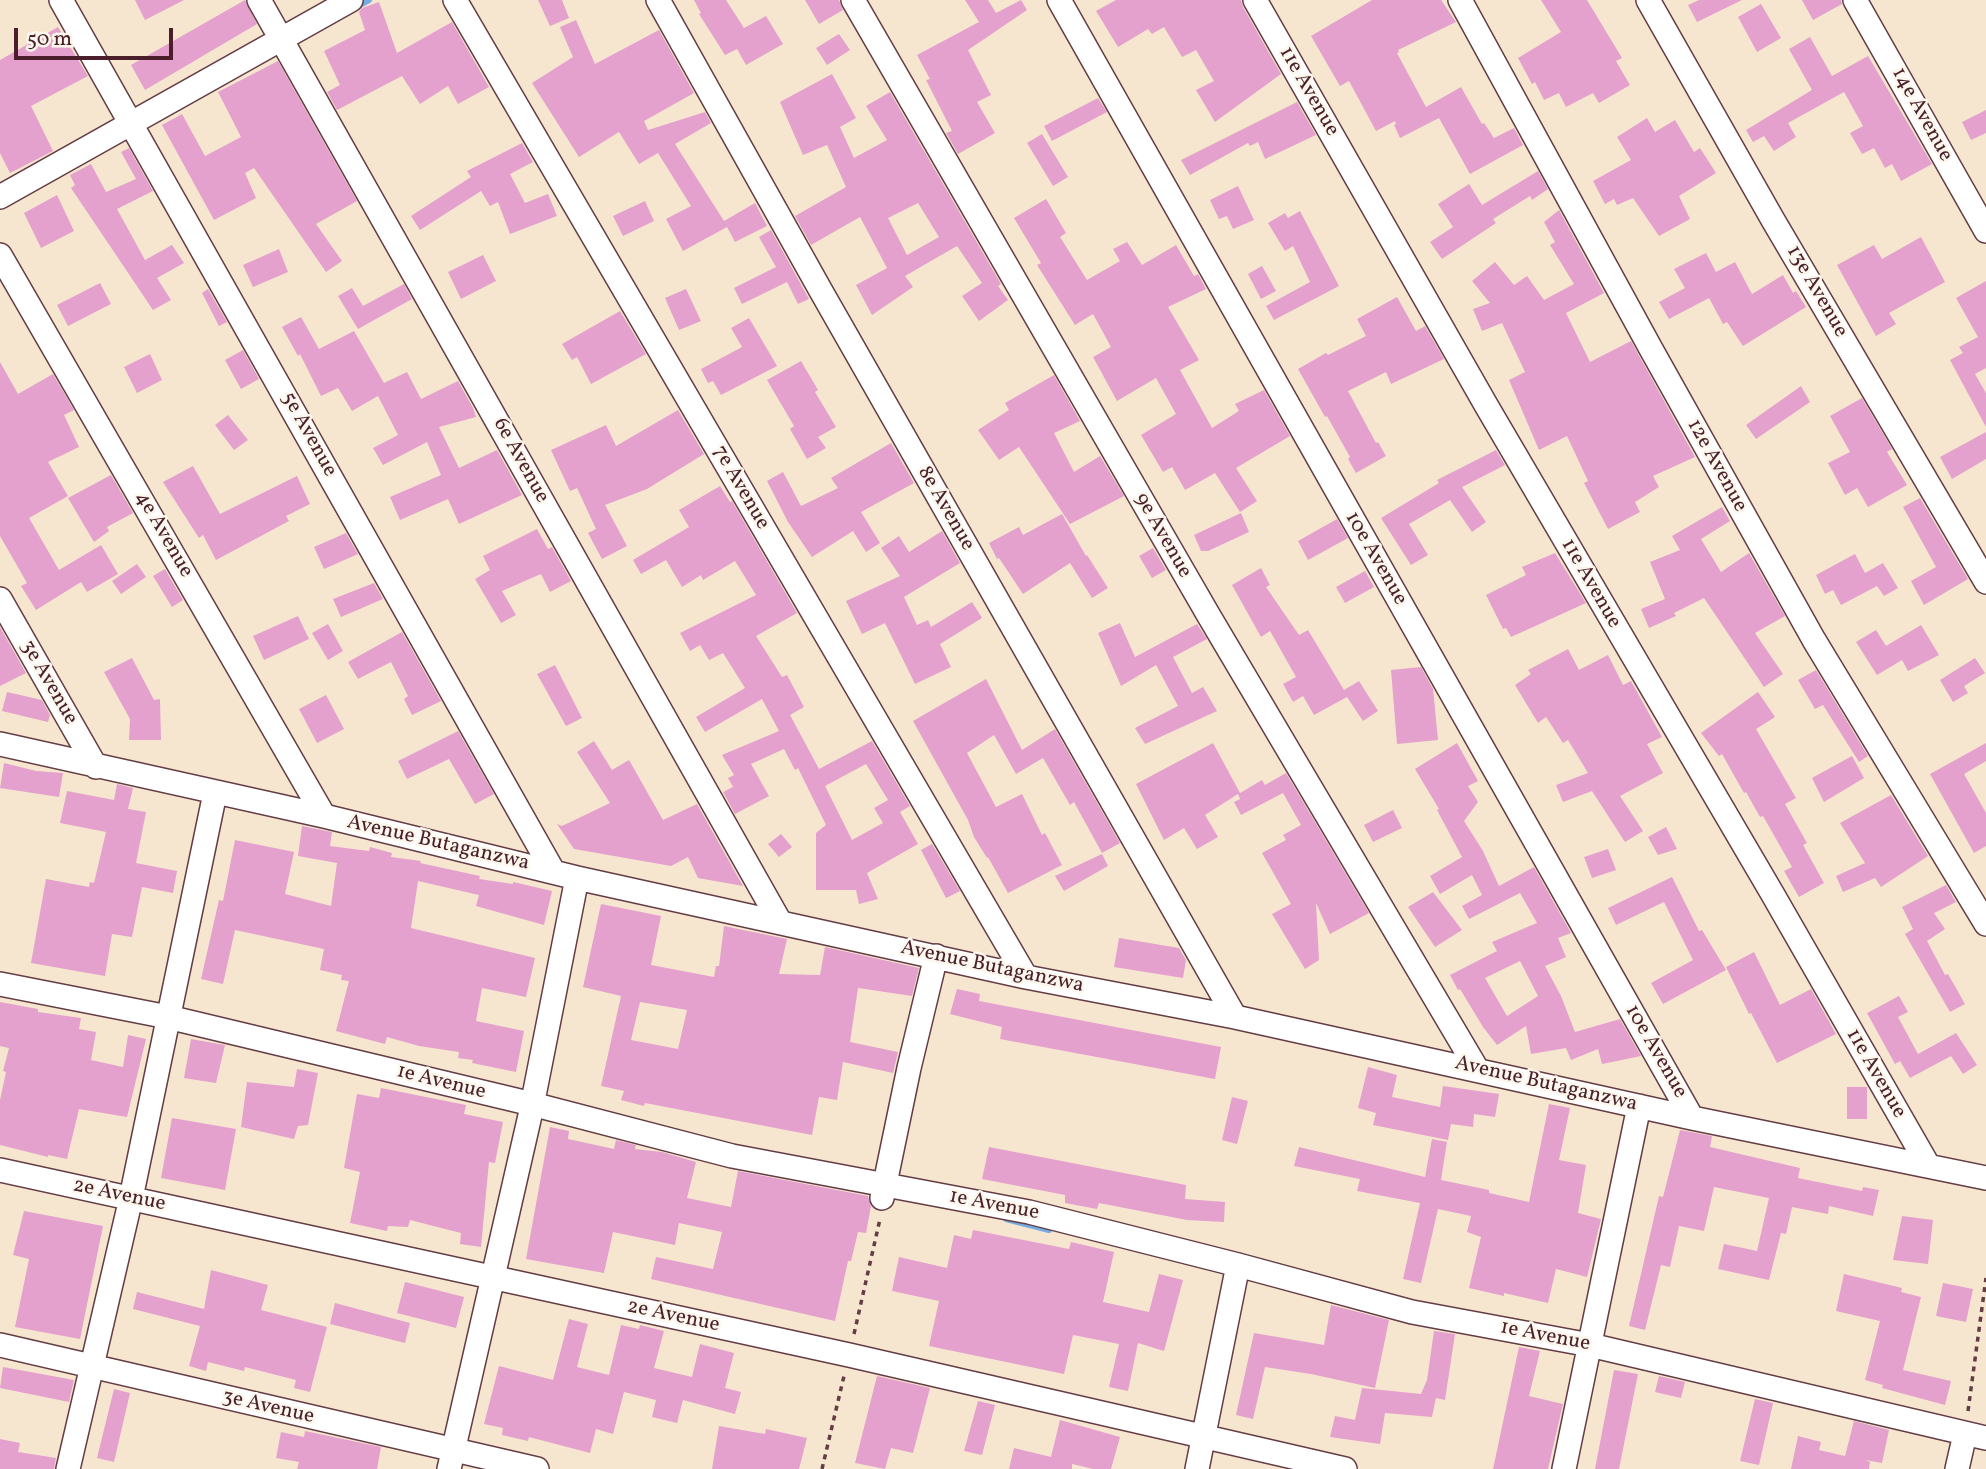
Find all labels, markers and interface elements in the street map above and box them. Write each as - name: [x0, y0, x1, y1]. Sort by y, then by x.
- scale bar: [18, 14, 177, 58]
- text: 50 m: [27, 25, 72, 54]
- street label: 11e Avenue: [1272, 43, 1344, 141]
- street label: 14e Avenue: [1885, 64, 1957, 166]
- street label: 13e Avenue: [1780, 242, 1852, 342]
- street label: 5e Avenue: [274, 388, 342, 482]
- street label: 6e Avenue: [486, 414, 554, 508]
- street label: 12e Avenue: [1680, 415, 1752, 517]
- street label: 7e Avenue: [706, 441, 774, 535]
- street label: 8e Avenue: [911, 462, 979, 556]
- street label: 4e Avenue: [128, 487, 198, 583]
- street label: 9e Avenue: [1128, 489, 1196, 583]
- street label: 10e Avenue: [1338, 508, 1412, 610]
- street label: 11e Avenue: [1554, 535, 1626, 633]
- street label: 3e Avenue: [14, 636, 82, 730]
- street label: Avenue Butaganzwa: [344, 811, 532, 877]
- street label: Avenue Butaganzwa: [898, 936, 1086, 1000]
- street label: 10e Avenue: [1618, 1001, 1692, 1103]
- street label: 11e Avenue: [1839, 1025, 1911, 1123]
- street label: Avenue Butaganzwa: [1452, 1052, 1640, 1118]
- street label: 1e Avenue: [394, 1060, 488, 1106]
- street label: 2e Avenue: [70, 1174, 168, 1218]
- street label: 1e Avenue: [947, 1185, 1041, 1227]
- street label: 2e Avenue: [624, 1295, 722, 1339]
- street label: 1e Avenue: [1498, 1316, 1592, 1358]
- street label: 3e Avenue: [220, 1385, 316, 1431]

